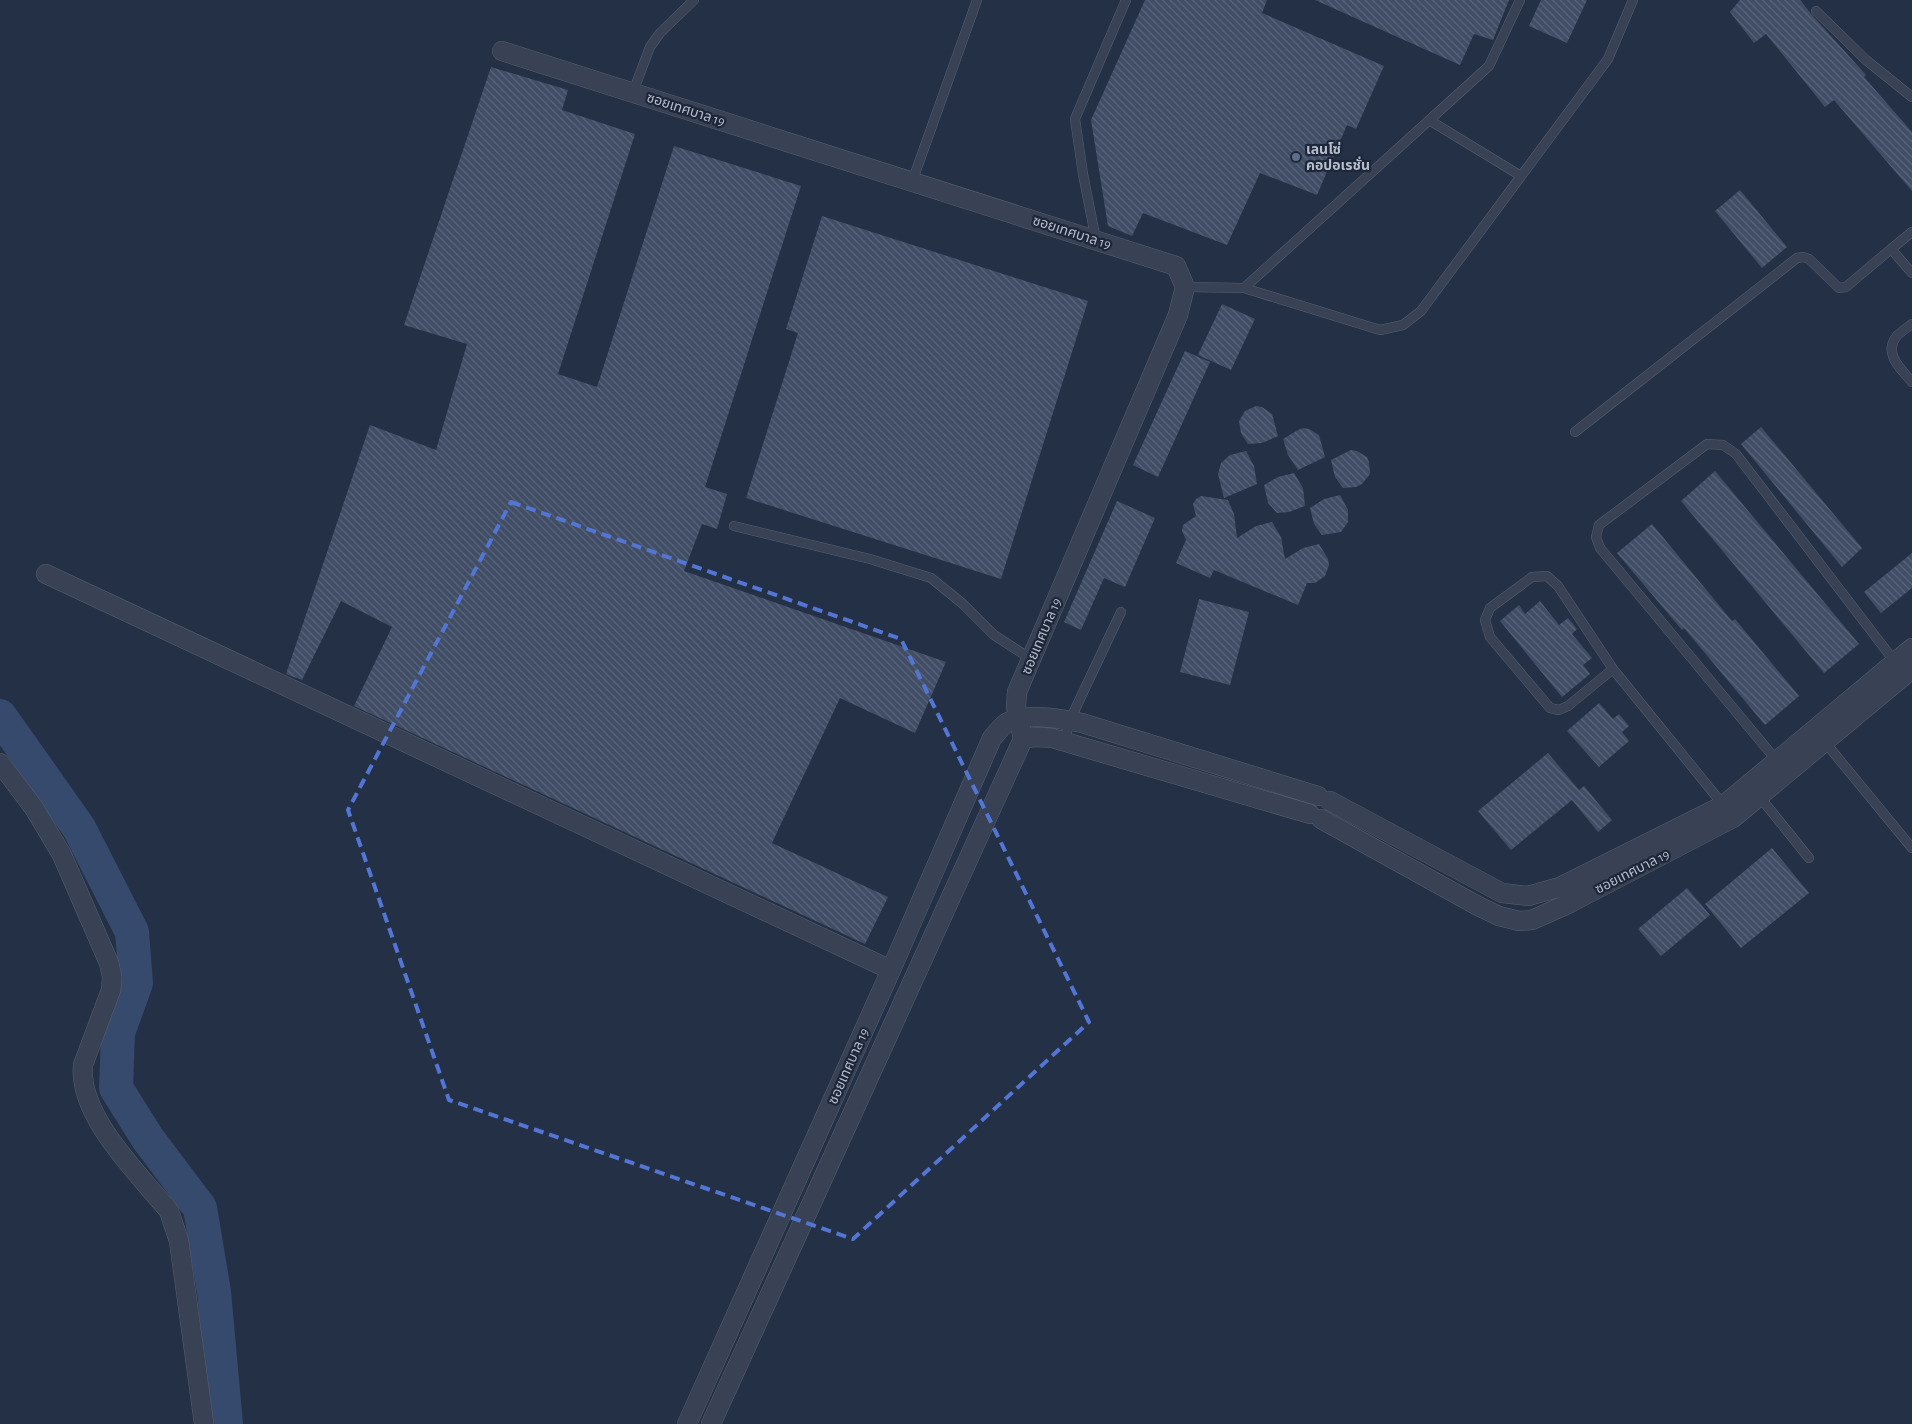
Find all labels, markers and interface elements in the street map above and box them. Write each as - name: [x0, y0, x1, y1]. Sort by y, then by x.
- street label: ซอยเทศบาล 19: [645, 91, 727, 129]
- place label: เลนโซ่ คอปอเรชั่น: [1306, 141, 1370, 173]
- marker: เลนโซ่ คอปอเรชั่น: [1290, 151, 1302, 163]
- street label: ซอยเทศบาล 19: [1031, 214, 1113, 252]
- street label: ซอยเทศบาล 19: [1020, 596, 1064, 677]
- street label: ซอยเทศบาล 19: [1593, 847, 1672, 897]
- street label: ซอยเทศบาล 19: [826, 1026, 872, 1106]

